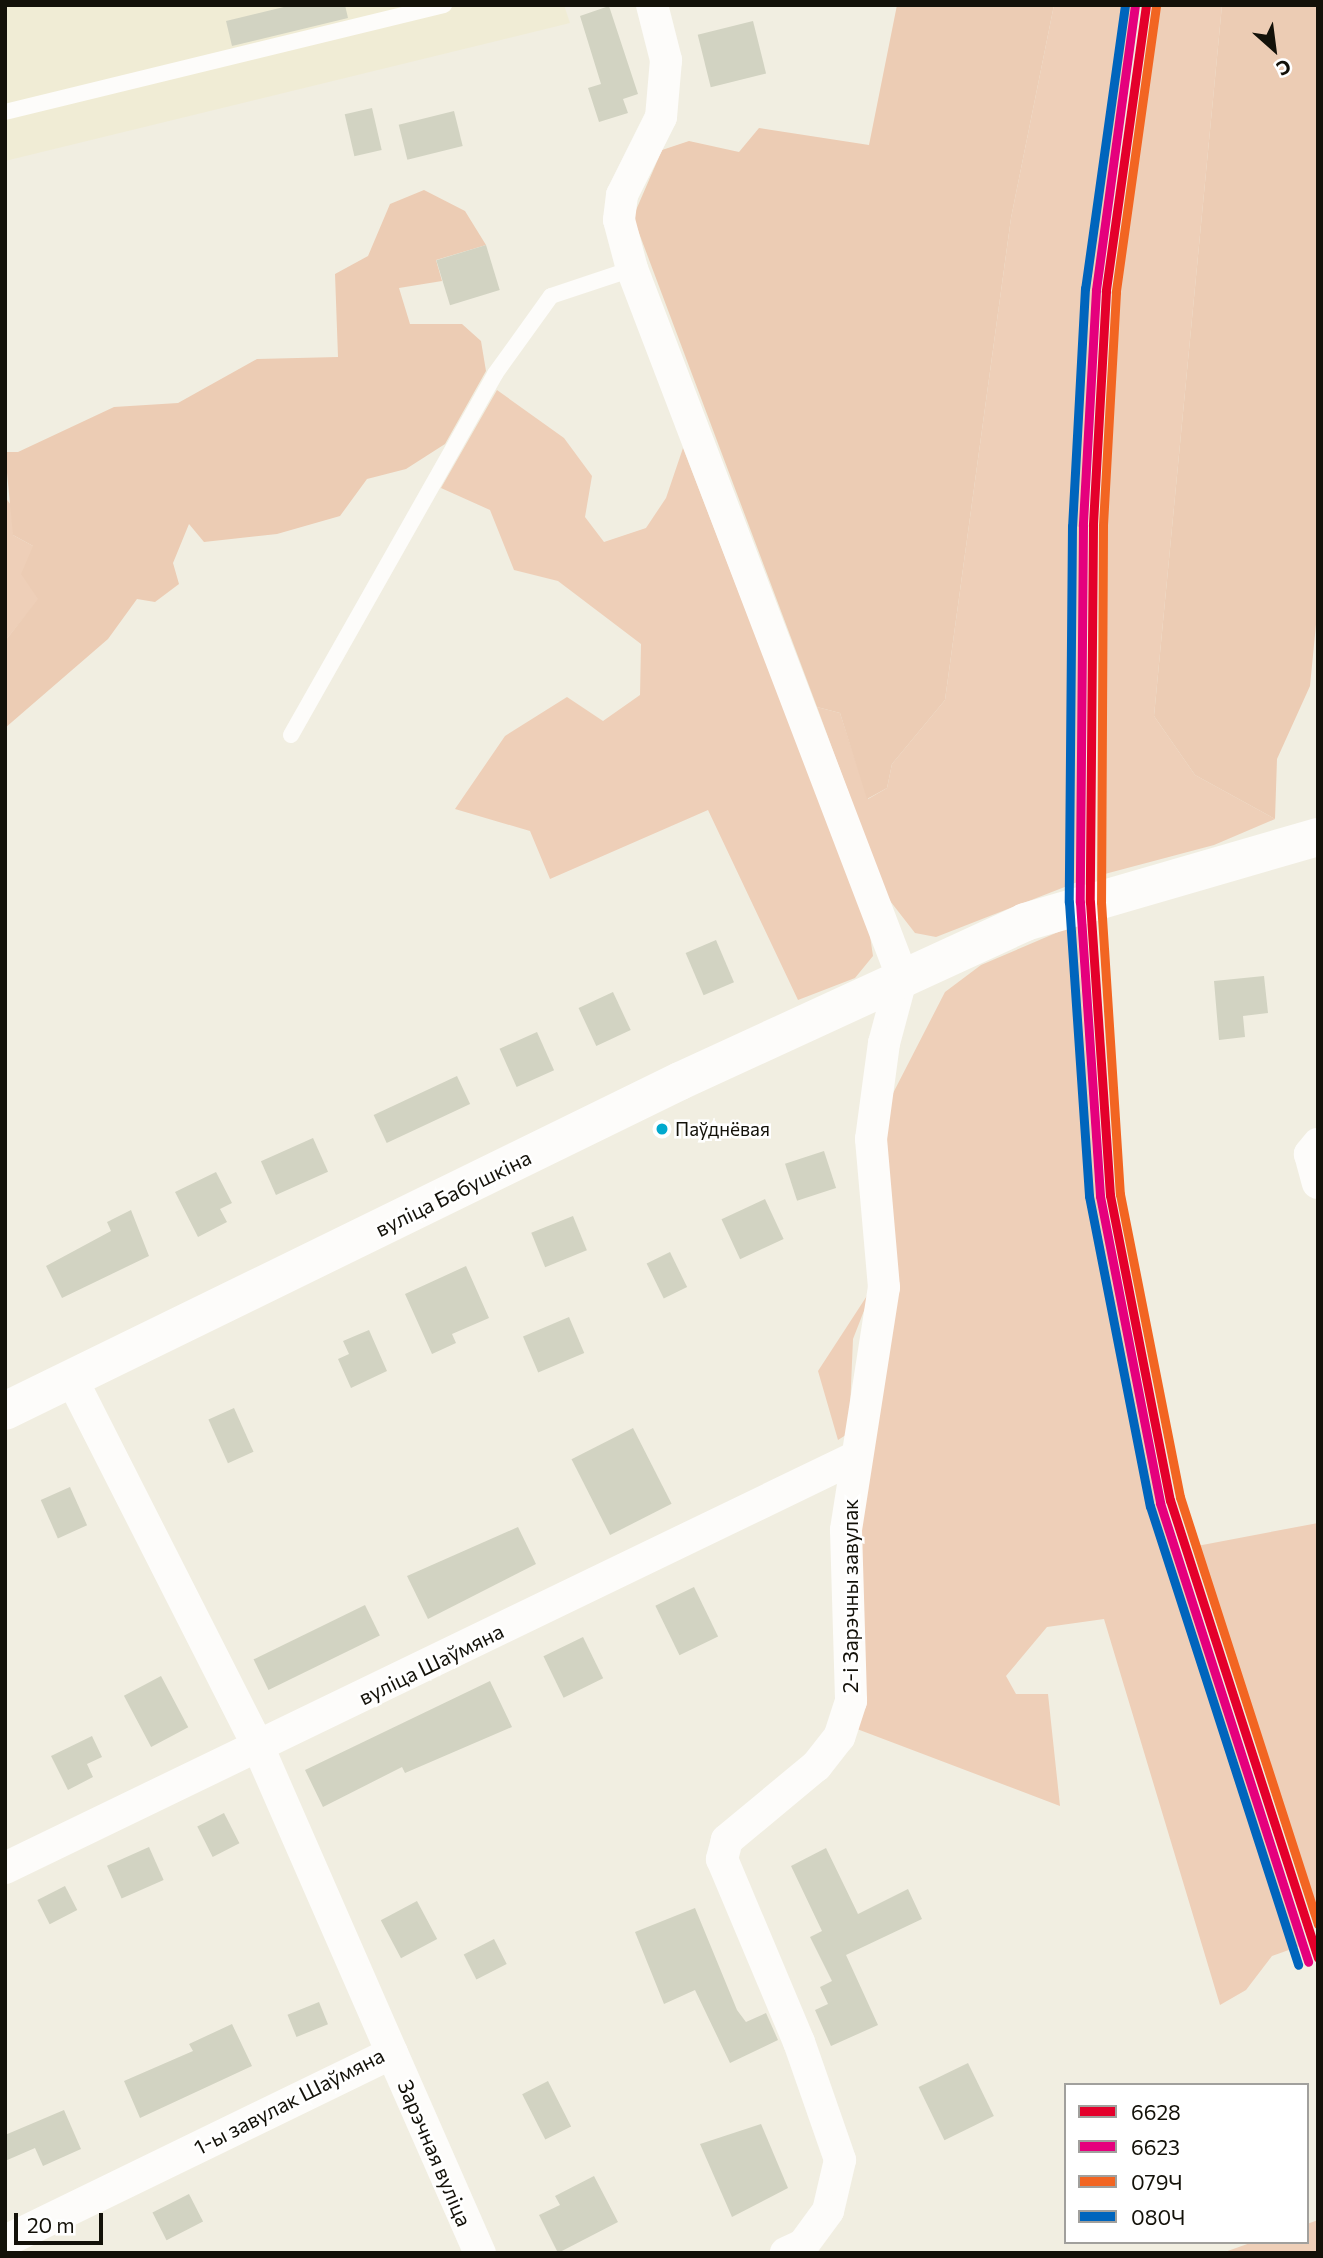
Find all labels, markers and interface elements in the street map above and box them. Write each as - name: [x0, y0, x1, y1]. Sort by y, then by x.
- north arrow: [1239, 14, 1309, 84]
- text: С: [1273, 55, 1295, 81]
- place label: Паўднёвая: [675, 1118, 770, 1140]
- marker: Паўднёвая: [655, 1122, 669, 1136]
- street label: вуліца Бабушкіна: [371, 1144, 535, 1242]
- street label: 2-і Зарэчны завулак: [837, 1499, 863, 1693]
- street label: вуліца Шаўмяна: [354, 1618, 508, 1710]
- street label: 1-ы завулак Шаўмяна: [190, 2042, 388, 2160]
- street label: Зарэчная вуліца: [393, 2076, 477, 2230]
- legend: [1064, 2083, 1309, 2244]
- text: 6628: [1131, 2099, 1181, 2124]
- text: 6623: [1131, 2134, 1180, 2159]
- text: 079Ч: [1131, 2169, 1183, 2194]
- scale bar: [18, 2198, 107, 2242]
- text: 080Ч: [1131, 2204, 1185, 2229]
- text: 20 m: [27, 2212, 75, 2237]

